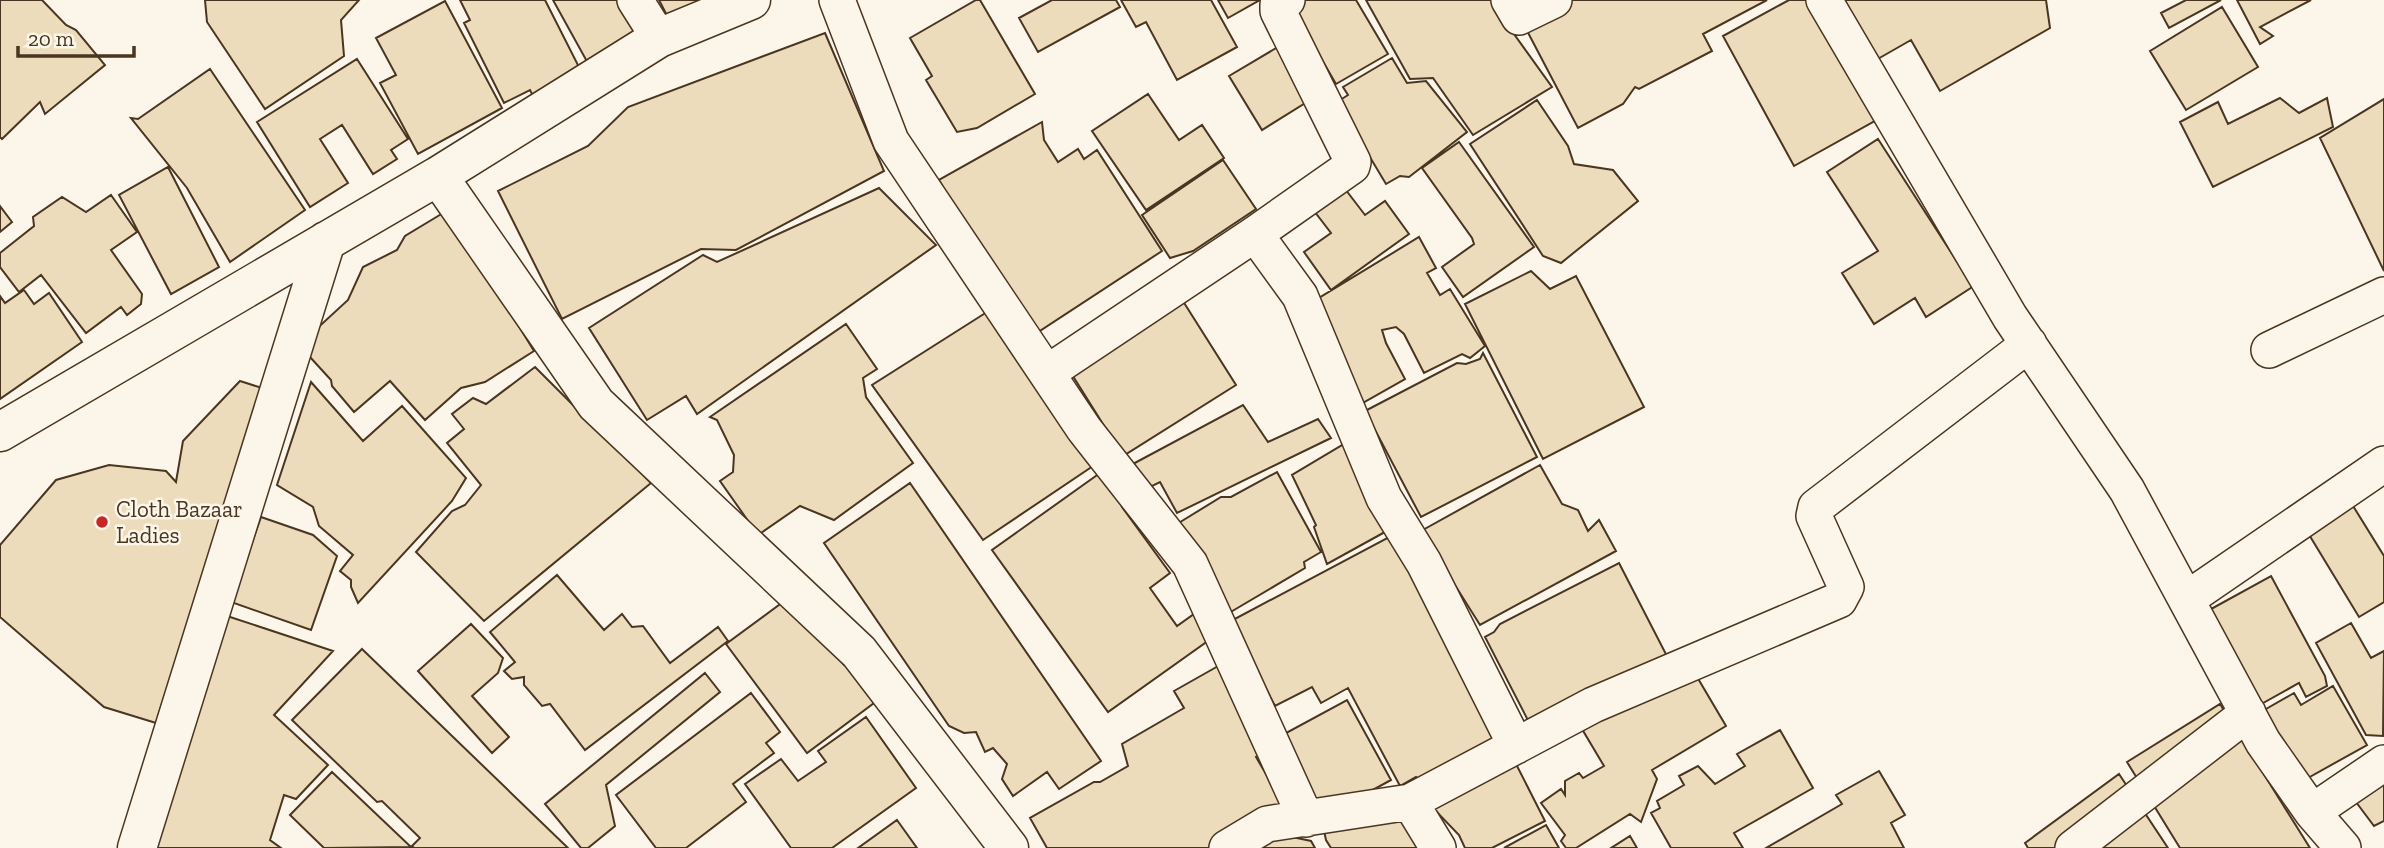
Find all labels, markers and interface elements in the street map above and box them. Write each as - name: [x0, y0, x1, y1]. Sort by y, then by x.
- scale bar: [18, 14, 133, 58]
- text: 20 m: [28, 26, 74, 51]
- place label: Cloth Bazaar Ladies: [116, 495, 243, 549]
- marker: Cloth Bazaar Ladies: [94, 514, 110, 530]

